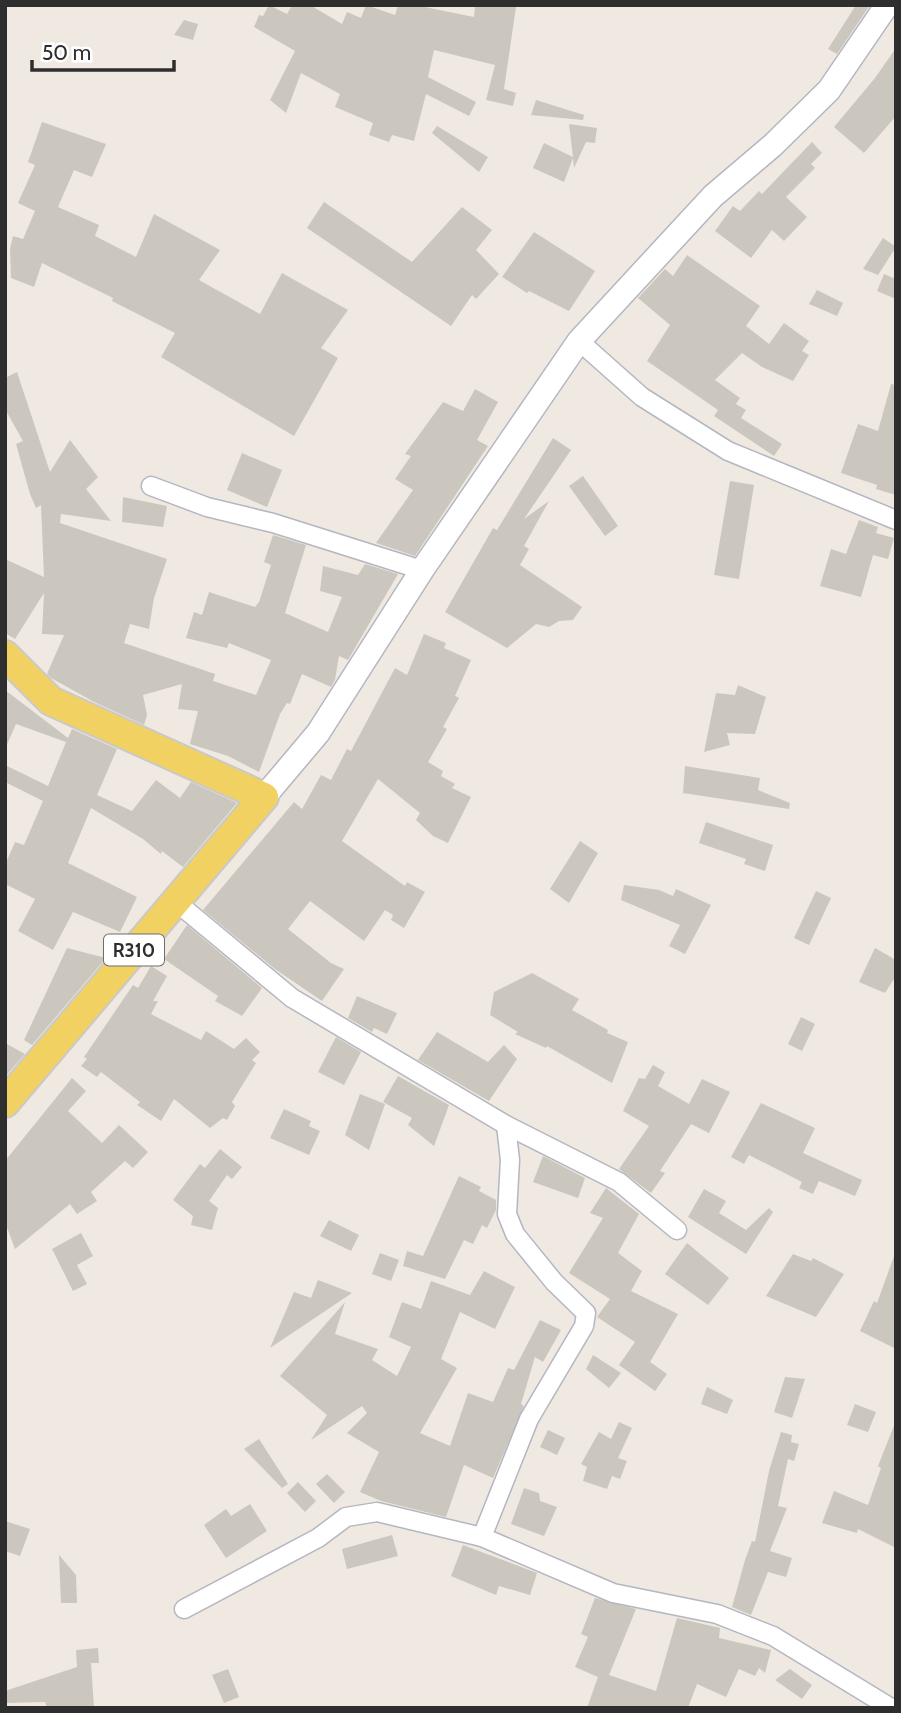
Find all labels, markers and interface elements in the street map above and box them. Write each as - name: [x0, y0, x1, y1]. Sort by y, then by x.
- scale bar: [32, 28, 173, 72]
- text: 50 m: [42, 40, 91, 65]
- road number: R310: [104, 934, 164, 966]

